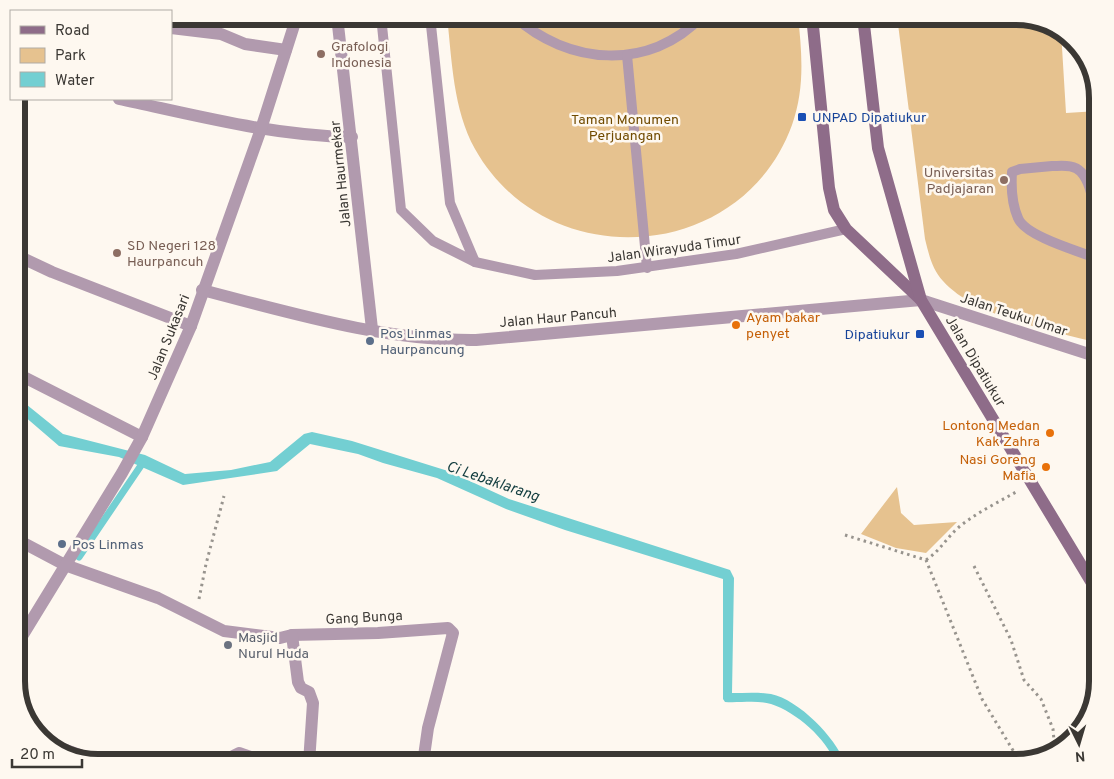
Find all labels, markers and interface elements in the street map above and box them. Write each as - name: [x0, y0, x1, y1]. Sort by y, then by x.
- legend: [10, 10, 172, 100]
- text: Road: [55, 22, 90, 41]
- place label: Grafologi Indonesia: [331, 39, 392, 72]
- text: Park: [55, 47, 86, 66]
- marker: Grafologi Indonesia: [315, 48, 327, 60]
- text: Water: [55, 72, 95, 91]
- place label: UNPAD Dipatiukur: [812, 110, 927, 127]
- marker: UNPAD Dipatiukur: [796, 111, 808, 123]
- park label: Taman Monumen Perjuangan: [571, 112, 679, 145]
- street label: Jalan Haurmekar: [327, 119, 356, 228]
- place label: Universitas Padjajaran: [924, 165, 994, 198]
- marker: Universitas Padjajaran: [998, 174, 1010, 186]
- street label: Jalan Wirayuda Timur: [606, 232, 743, 267]
- place label: SD Negeri 128 Haurpancuh: [127, 238, 216, 271]
- marker: SD Negeri 128 Haurpancuh: [111, 247, 123, 259]
- street label: Jalan Teuku Umar: [958, 290, 1070, 341]
- street label: Jalan Sukasari: [144, 292, 194, 383]
- street label: Jalan Haur Pancuh: [499, 305, 617, 332]
- place label: Ayam bakar penyet: [746, 310, 821, 343]
- street label: Jalan Dipatiukur: [941, 313, 1009, 411]
- marker: Ayam bakar penyet: [730, 319, 742, 331]
- place label: Pos Linmas Haurpancung: [380, 326, 465, 359]
- place label: Dipatiukur: [845, 327, 911, 344]
- marker: Dipatiukur: [914, 328, 926, 340]
- marker: Pos Linmas Haurpancung: [364, 335, 376, 347]
- place label: Lontong Medan Kak Zahra: [942, 418, 1040, 451]
- marker: Lontong Medan Kak Zahra: [1044, 427, 1056, 439]
- place label: Nasi Goreng Mafia: [960, 452, 1036, 485]
- water label: Ci Lebaklarang: [444, 458, 542, 507]
- marker: Nasi Goreng Mafia: [1040, 461, 1052, 473]
- place label: Pos Linmas: [72, 537, 144, 554]
- marker: Pos Linmas: [56, 538, 68, 550]
- street label: Gang Bunga: [325, 608, 403, 629]
- place label: Masjid Nurul Huda: [238, 630, 309, 663]
- marker: Masjid Nurul Huda: [222, 639, 234, 651]
- north arrow: [1054, 719, 1104, 769]
- scale bar: [12, 736, 82, 768]
- text: 20 m: [20, 746, 55, 765]
- text: N: [1074, 747, 1086, 764]

